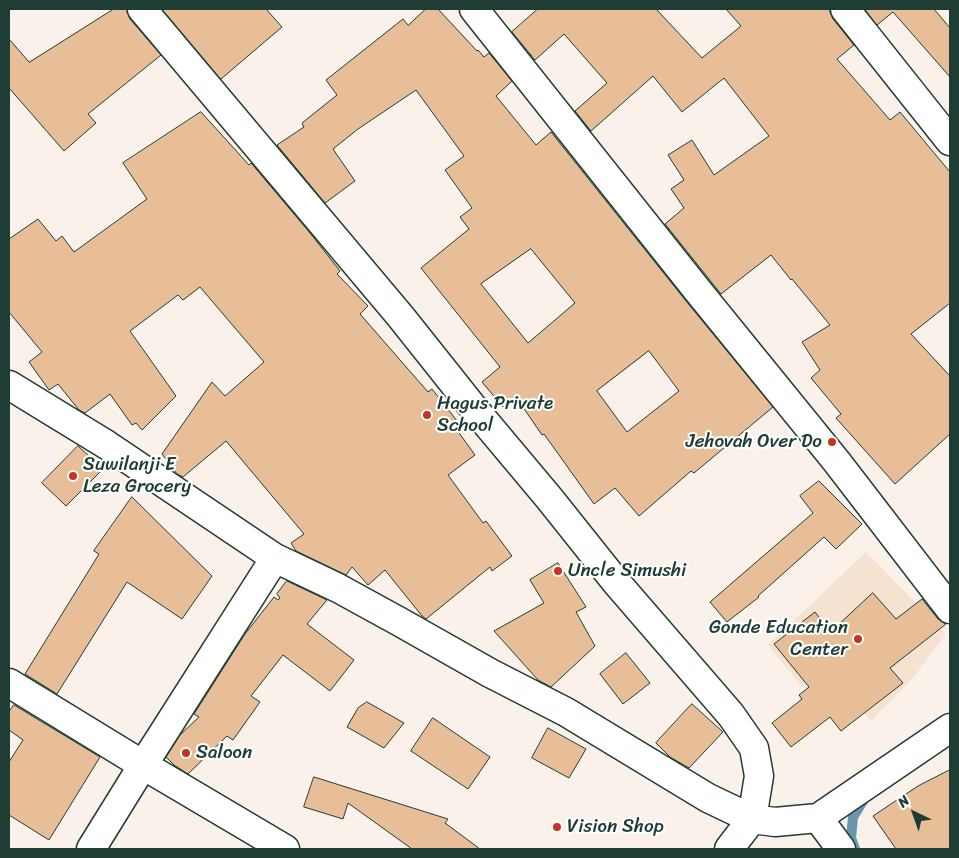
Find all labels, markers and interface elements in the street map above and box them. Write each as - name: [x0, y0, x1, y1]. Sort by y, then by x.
- place label: Hagus Private School: [437, 393, 553, 437]
- marker: Hagus Private School: [421, 409, 433, 421]
- place label: Jehovah Over Do: [686, 431, 822, 453]
- marker: Jehovah Over Do: [826, 436, 838, 448]
- place label: Suwilanji E Leza Grocery: [83, 454, 191, 498]
- marker: Suwilanji E Leza Grocery: [67, 470, 79, 482]
- place label: Uncle Simushi: [568, 560, 686, 582]
- marker: Uncle Simushi: [552, 565, 564, 577]
- place label: Gonde Education Center: [709, 617, 848, 661]
- marker: Gonde Education Center: [852, 633, 864, 645]
- place label: Saloon: [196, 742, 252, 764]
- marker: Saloon: [180, 747, 192, 759]
- north arrow: [889, 788, 939, 838]
- text: N: [892, 789, 916, 814]
- place label: Vision Shop: [567, 816, 664, 838]
- marker: Vision Shop: [551, 821, 563, 833]

